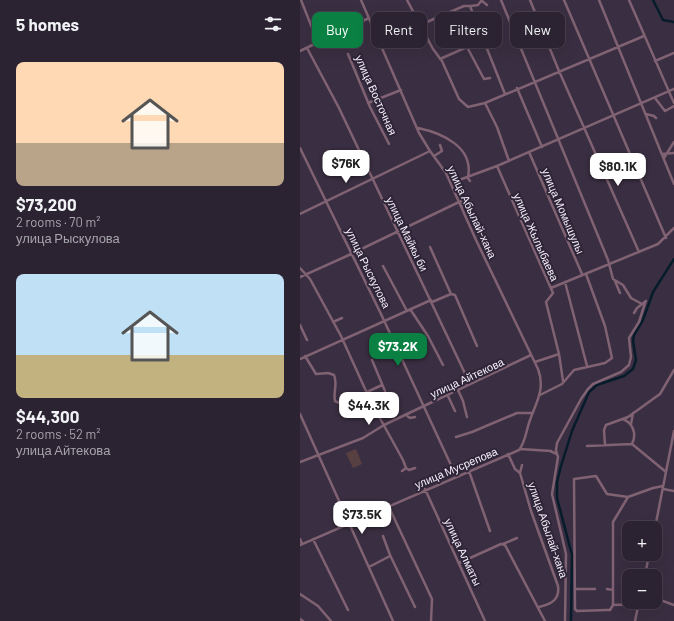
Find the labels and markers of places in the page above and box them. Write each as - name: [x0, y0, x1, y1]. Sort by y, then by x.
- pin: $76K: [322, 150, 370, 184]
- pin: $80.1K: [585, 153, 651, 187]
- pin: $73.2K: [365, 333, 431, 367]
- pin: $44.3K: [336, 392, 402, 426]
- pin: $73.5K: [329, 501, 395, 535]

